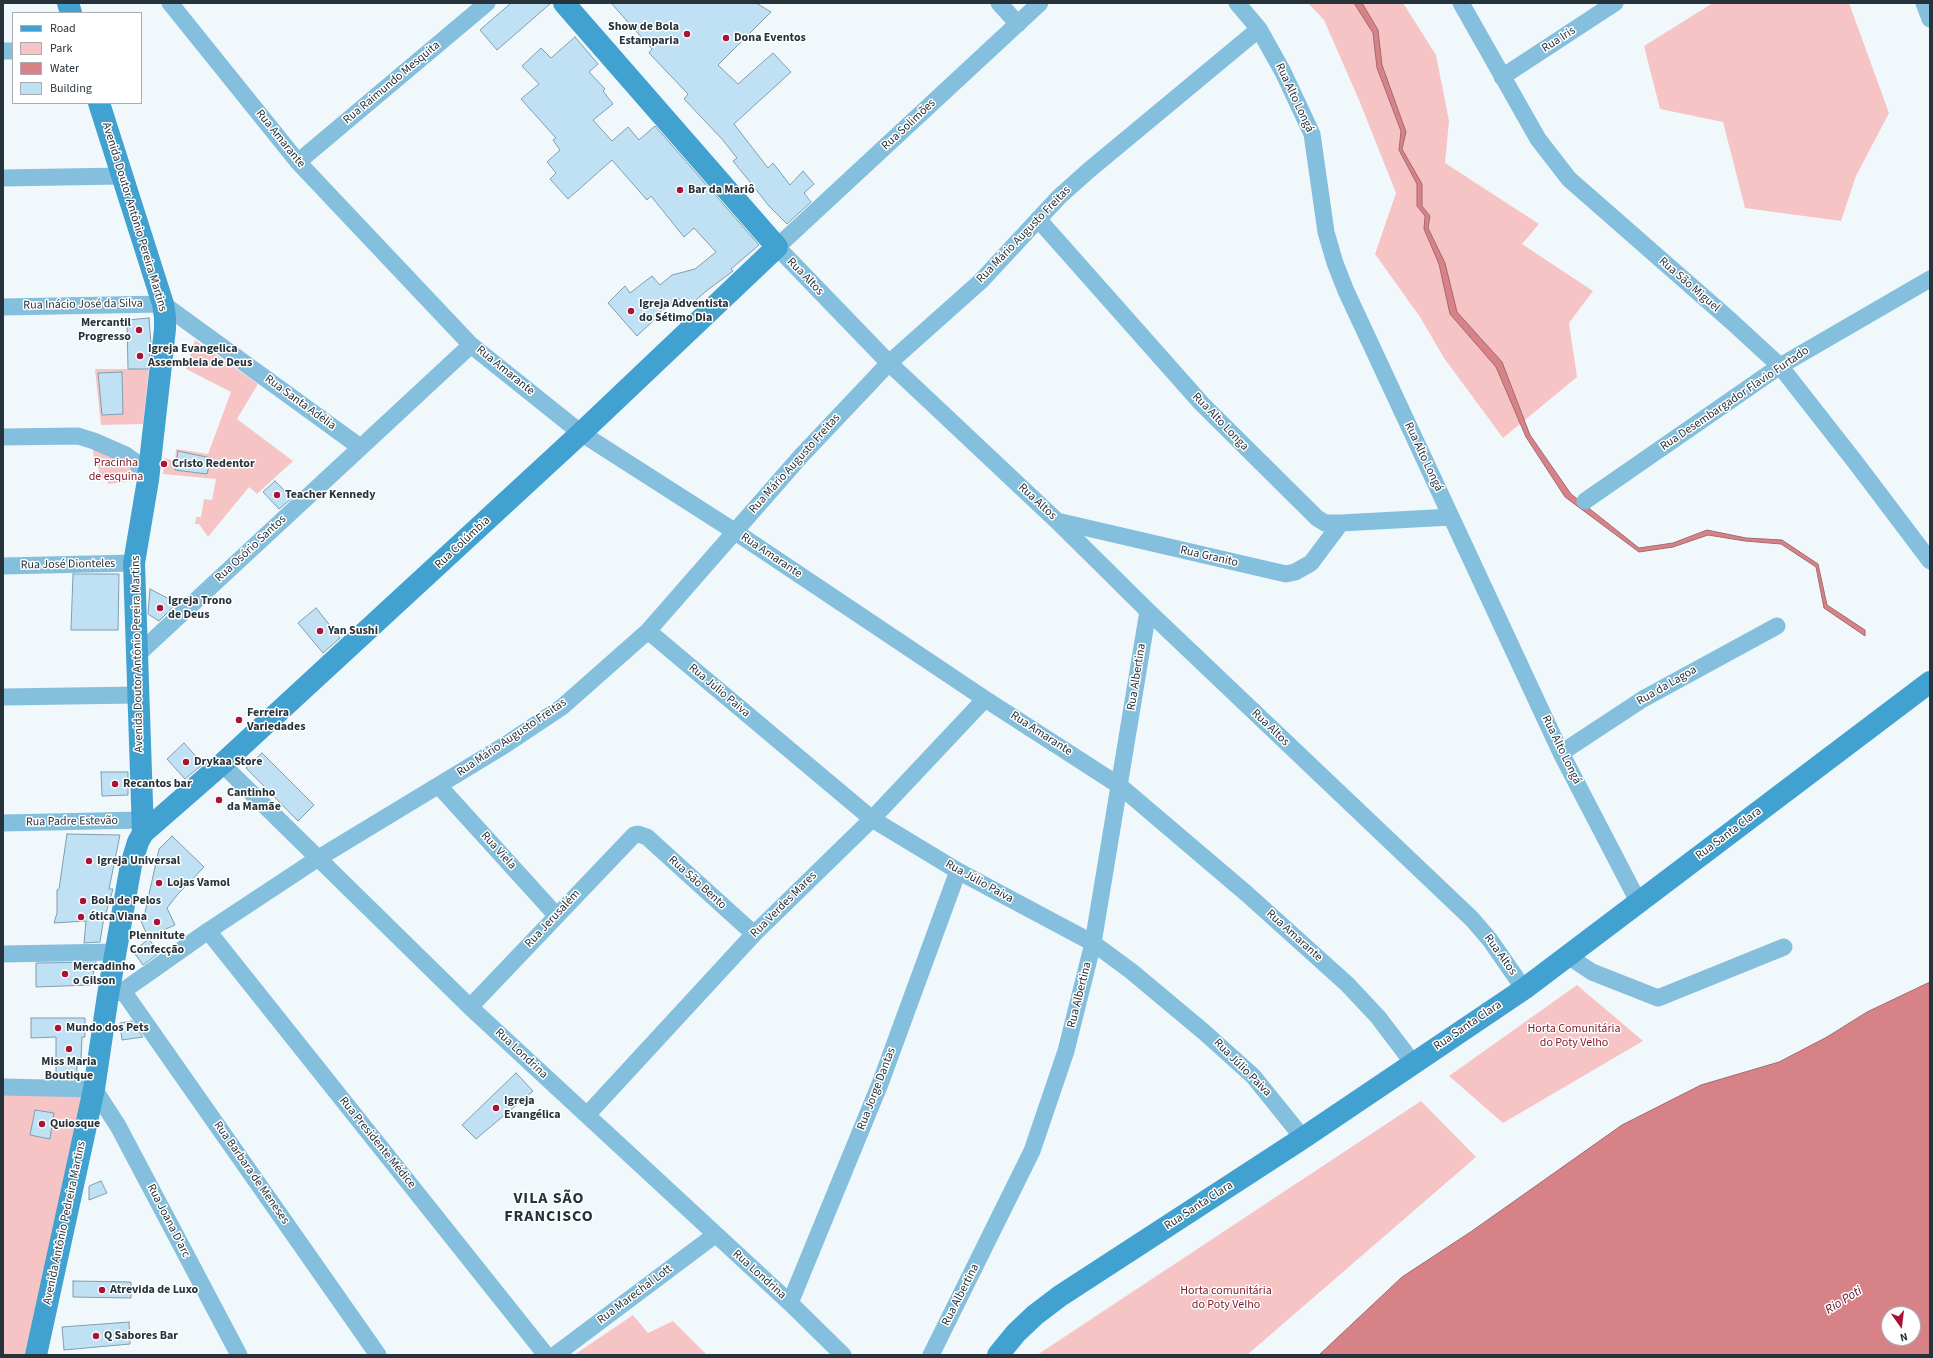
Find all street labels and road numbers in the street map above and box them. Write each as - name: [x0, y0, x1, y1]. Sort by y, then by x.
- street label: Rua Iris: [1540, 24, 1578, 56]
- street label: Rua Raimundo Mesquita: [341, 38, 443, 128]
- street label: Rua Alto Longá: [1272, 61, 1316, 135]
- street label: Rua Solimões: [879, 96, 939, 154]
- street label: Rua Amarante: [252, 107, 308, 171]
- street label: Avenida Doutor Antônio Pereira Martins: [98, 121, 170, 313]
- street label: Rua Mário Augusto Freitas: [974, 184, 1074, 286]
- street label: Rua São Miguel: [1655, 254, 1723, 316]
- street label: Rua Altos: [784, 255, 826, 299]
- street label: Rua Inácio José da Silva: [23, 297, 143, 313]
- street label: Rua Amarante: [473, 343, 537, 399]
- street label: Rua Desembargador Flavio Furtado: [1658, 344, 1812, 454]
- street label: Rua Santa Adélia: [262, 372, 338, 434]
- street label: Rua Alto Longa: [1189, 390, 1251, 454]
- street label: Rua Mário Augusto Freitas: [746, 411, 844, 517]
- street label: Rua Alto Longá: [1401, 420, 1445, 494]
- street label: Rua Altos: [1015, 481, 1059, 523]
- street label: Rua Osório Santos: [213, 512, 289, 586]
- street label: Rua Colúmbia: [432, 514, 494, 572]
- street label: Rua Amarante: [738, 530, 804, 582]
- street label: Rua Granito: [1179, 543, 1239, 571]
- street label: Avenida Doutor Antônio Pereira Martins: [129, 555, 147, 753]
- street label: Rua José Dionteles: [21, 557, 115, 573]
- street label: Rua Albertina: [1125, 642, 1149, 712]
- street label: Rua Júlio Paiva: [685, 661, 753, 721]
- street label: Rua da Lagoa: [1634, 663, 1700, 709]
- street label: Rua Mário Augusto Freitas: [454, 696, 570, 780]
- street label: Rua Altos: [1248, 707, 1292, 749]
- street label: Rua Amarante: [1007, 709, 1075, 759]
- street label: Rua Alto Longá: [1538, 713, 1584, 787]
- street label: Rua Santa Clara: [1693, 804, 1765, 864]
- street label: Rua Padre Estevão: [26, 814, 118, 830]
- street label: Rua Viela: [477, 829, 519, 873]
- street label: Rua São Bento: [665, 853, 729, 913]
- street label: Rua Júlio Paiva: [942, 857, 1016, 907]
- street label: Rua Verdes Mares: [748, 869, 820, 941]
- street label: Rua Jerusalém: [522, 887, 584, 951]
- street label: Rua Amarante: [1263, 907, 1325, 965]
- street label: Rua Altos: [1480, 932, 1520, 978]
- street label: Rua Albertina: [1065, 960, 1095, 1030]
- street label: Rua Santa Clara: [1431, 998, 1505, 1054]
- street label: Rua Londrina: [492, 1026, 550, 1082]
- street label: Rua Júlio Paiva: [1210, 1036, 1274, 1100]
- street label: Rua Jorge Dantas: [855, 1046, 899, 1132]
- street label: Rua Presidente Médice: [336, 1094, 418, 1192]
- street label: Rua Barbara de Meneses: [210, 1119, 292, 1227]
- street label: Avenida Antônio Pedreira Martins: [41, 1140, 89, 1306]
- street label: Rua Santa Clara: [1162, 1178, 1236, 1234]
- street label: Rua Joana D'arc: [143, 1182, 193, 1260]
- street label: Rua Londrina: [729, 1247, 789, 1303]
- street label: Rua Marechal Lott: [595, 1262, 675, 1328]
- street label: Rua Albertina: [939, 1262, 983, 1328]

